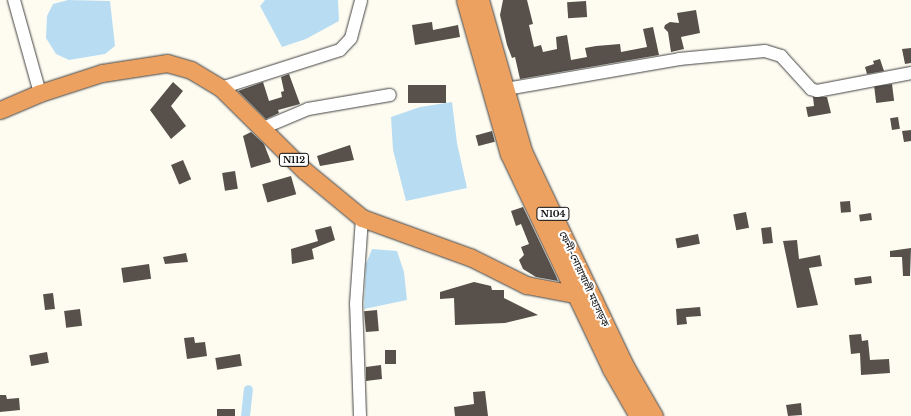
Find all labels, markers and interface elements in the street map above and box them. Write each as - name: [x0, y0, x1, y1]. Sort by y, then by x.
- road number: N112: [278, 153, 310, 167]
- road number: N104: [536, 207, 570, 221]
- street label: ফেনী-নোয়াখালী মহাসড়ক: [557, 229, 611, 329]

